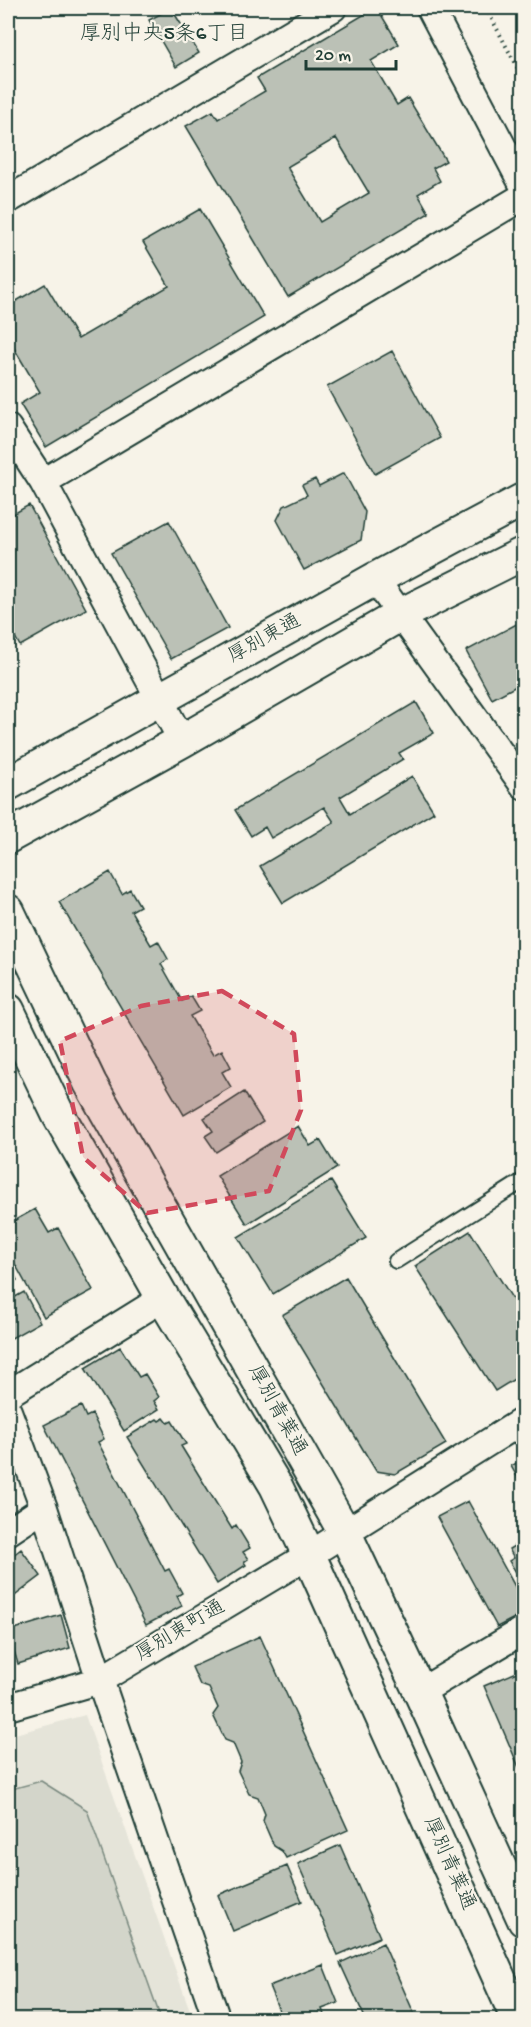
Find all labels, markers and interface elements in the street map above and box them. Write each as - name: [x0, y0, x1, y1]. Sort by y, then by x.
- district label: 厚別中央5条6丁目: [80, 21, 248, 48]
- scale bar: [306, 33, 396, 71]
- text: 20 m: [315, 46, 351, 67]
- street label: 厚別東通: [223, 609, 306, 669]
- street label: 厚別青葉通: [242, 1361, 312, 1460]
- street label: 厚別東町通: [131, 1595, 230, 1668]
- street label: 厚別青葉通: [417, 1813, 481, 1914]

